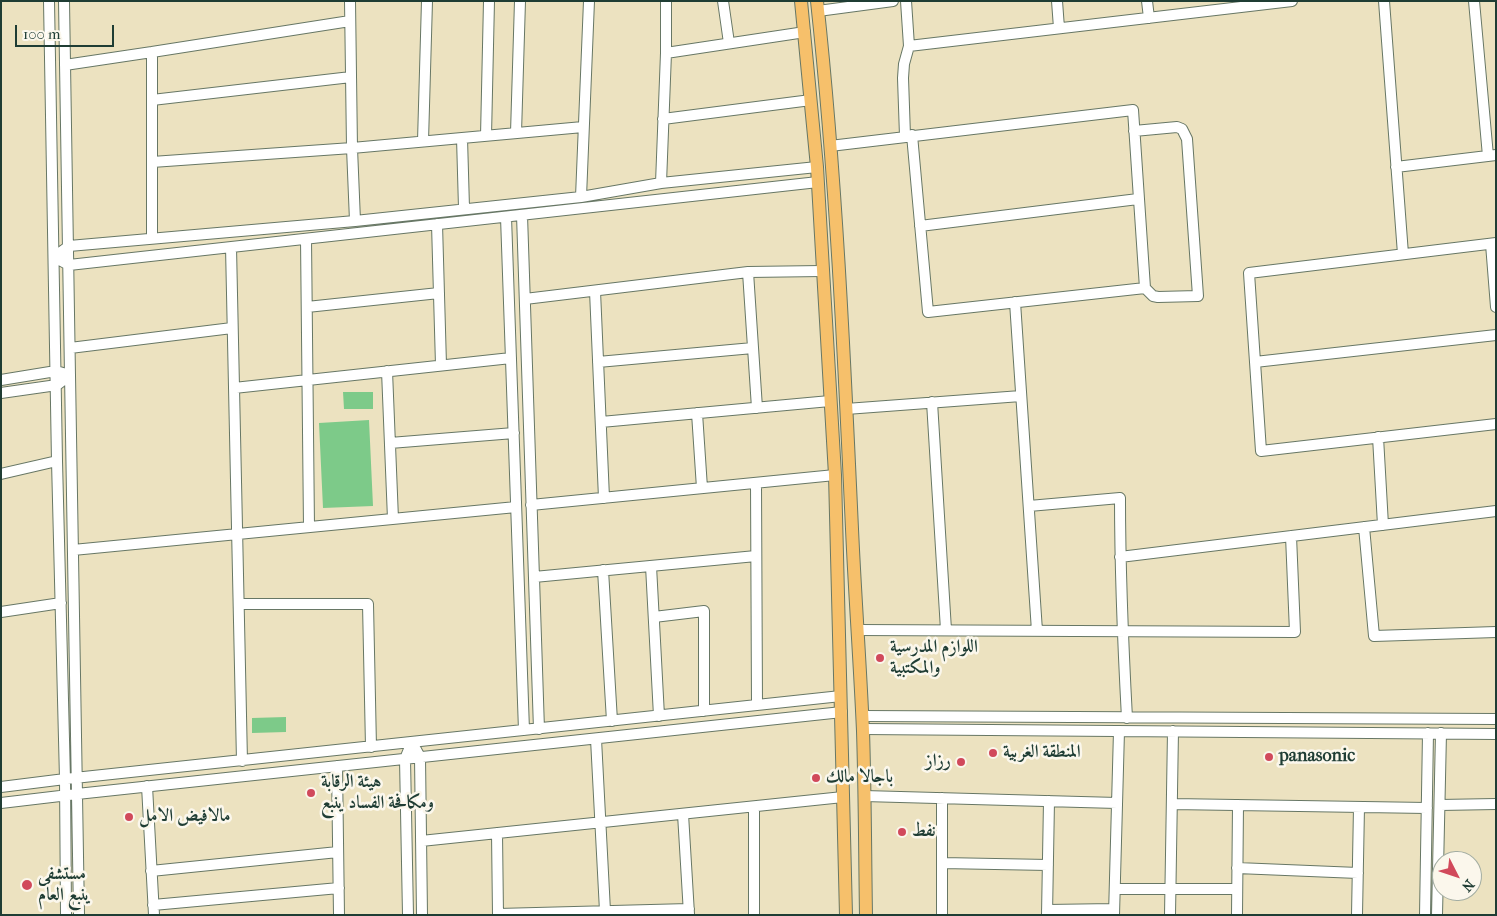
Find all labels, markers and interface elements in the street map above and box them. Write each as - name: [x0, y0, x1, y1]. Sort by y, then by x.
- scale bar: [18, 15, 116, 47]
- text: 100 m: [23, 25, 61, 43]
- place label: اللوازم المدرسية والمكتبية: [890, 637, 978, 680]
- marker: اللوازم المدرسية والمكتبية: [874, 652, 886, 664]
- place label: المنطقة الغربية: [1003, 742, 1081, 764]
- place label: panasonic: [1279, 746, 1355, 768]
- marker: المنطقة الغربية: [987, 747, 999, 759]
- place label: رزاز: [926, 751, 951, 773]
- marker: panasonic: [1263, 751, 1275, 763]
- marker: رزاز: [955, 756, 967, 768]
- place label: باجالا مالك: [826, 767, 893, 789]
- place label: هيئة الرقابة ومكافحة الفساد ينبع: [321, 772, 434, 814]
- marker: باجالا مالك: [810, 772, 822, 784]
- marker: هيئة الرقابة ومكافحة الفساد ينبع: [305, 787, 317, 799]
- place label: مالافيض الامل: [139, 806, 231, 828]
- marker: مالافيض الامل: [123, 811, 135, 823]
- place label: نفط: [912, 821, 936, 843]
- marker: نفط: [896, 826, 908, 838]
- north arrow: [1432, 851, 1482, 901]
- place label: مستشفى ينبع العام: [38, 864, 91, 906]
- text: N: [1458, 876, 1478, 895]
- marker: مستشفى ينبع العام: [20, 878, 34, 892]

